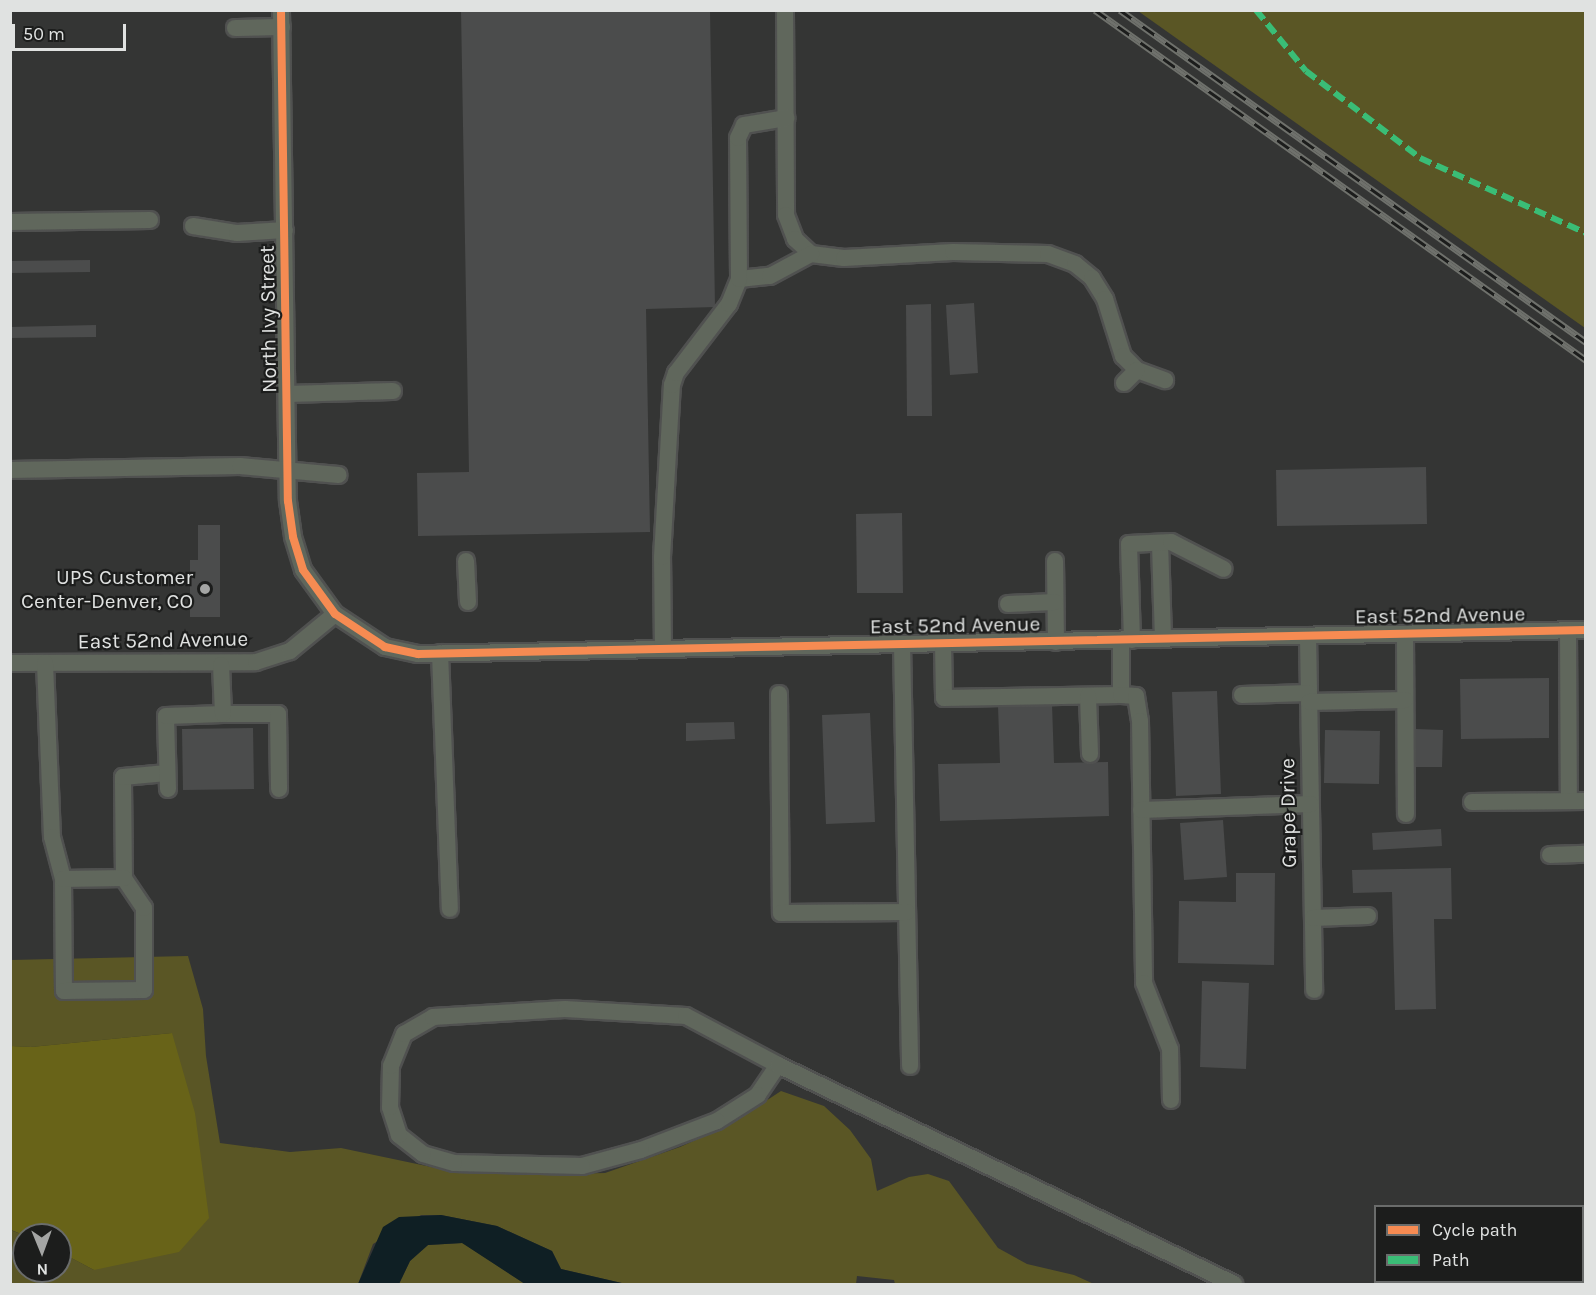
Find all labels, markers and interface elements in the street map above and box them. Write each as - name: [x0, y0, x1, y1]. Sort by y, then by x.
- scale bar: [15, 12, 129, 50]
- text: 50 m: [23, 23, 65, 45]
- street label: North Ivy Street: [254, 245, 282, 393]
- place label: UPS Customer Center-Denver, CO: [21, 564, 193, 614]
- marker: UPS Customer Center-Denver, CO: [198, 582, 212, 596]
- street label: East 52nd Avenue: [1355, 601, 1525, 629]
- street label: East 52nd Avenue: [870, 611, 1040, 639]
- street label: East 52nd Avenue: [78, 626, 248, 654]
- street label: Grape Drive: [1274, 758, 1302, 868]
- legend: [1374, 1205, 1584, 1283]
- text: Cycle path: [1432, 1219, 1517, 1241]
- north arrow: [12, 1223, 72, 1283]
- text: Path: [1432, 1249, 1470, 1271]
- text: N: [36, 1260, 48, 1279]

